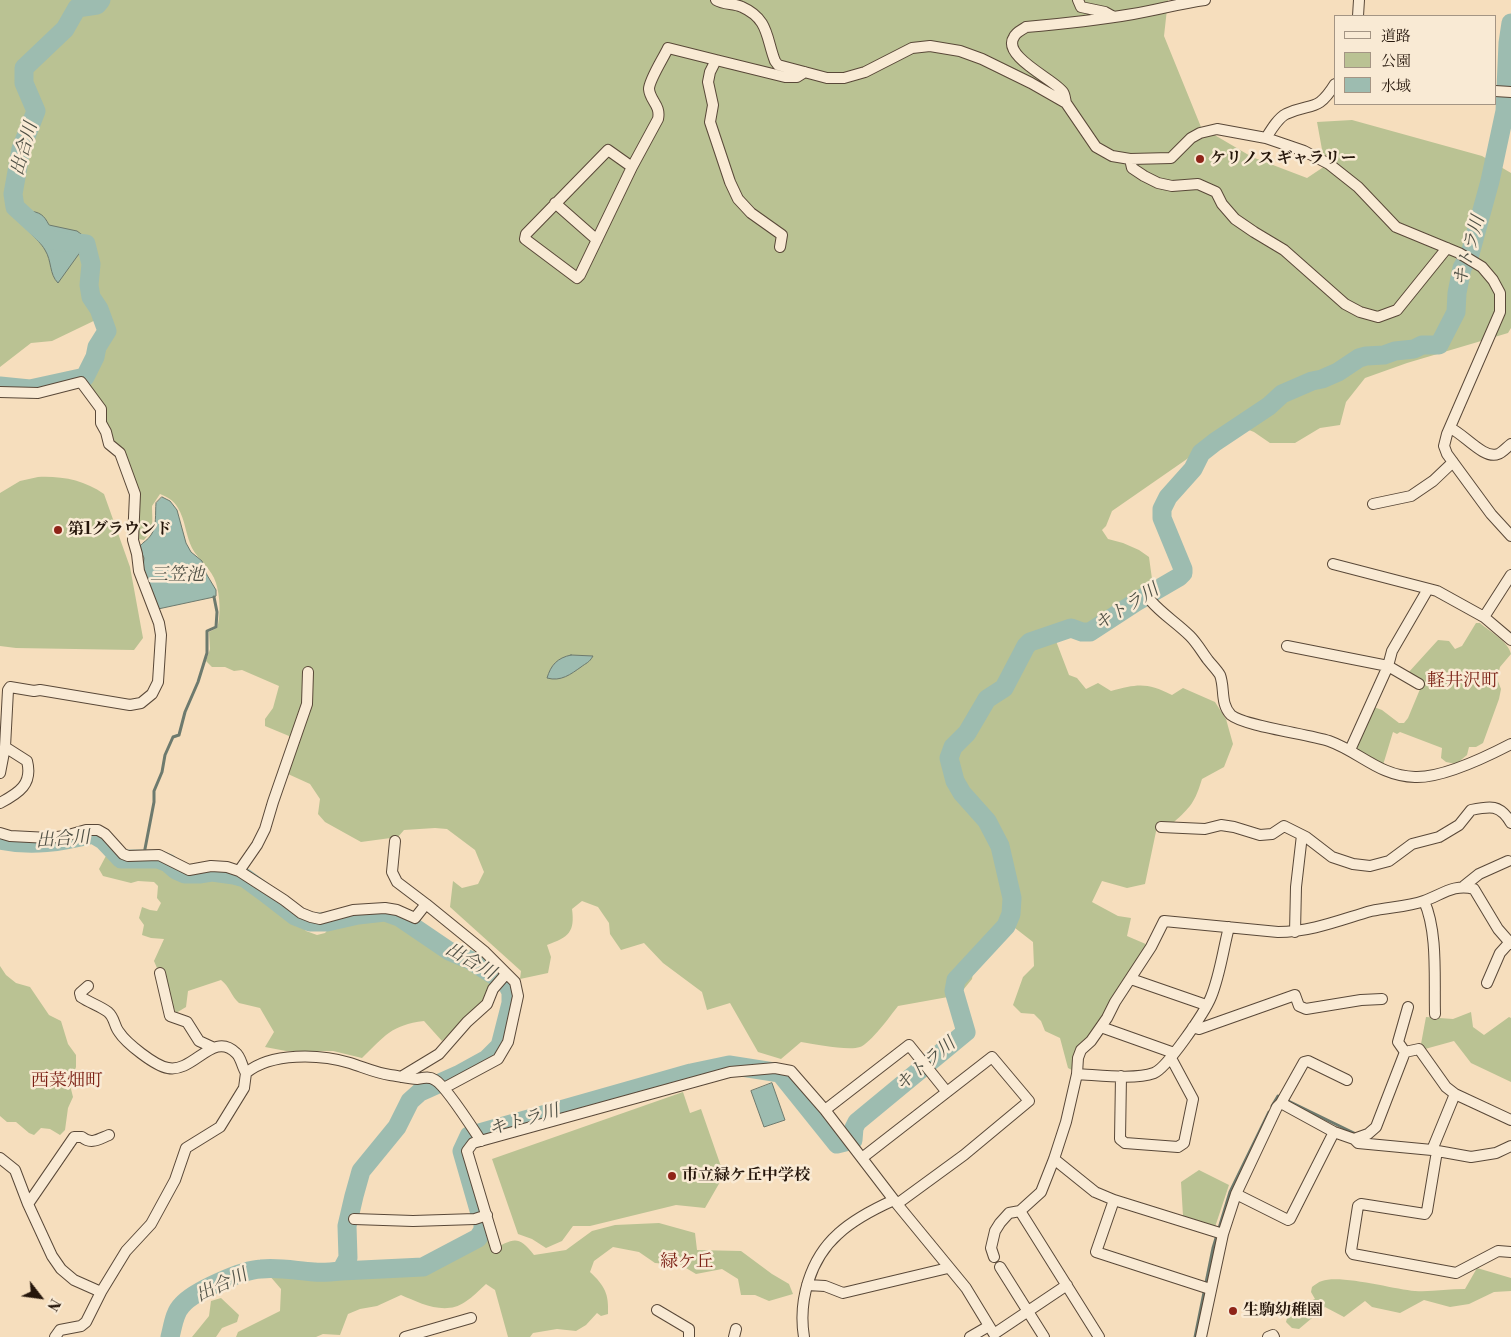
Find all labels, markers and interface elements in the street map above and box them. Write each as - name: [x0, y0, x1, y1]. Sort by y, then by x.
- legend: [1334, 15, 1496, 105]
- text: 道路: [1381, 27, 1411, 46]
- text: 公園: [1381, 52, 1411, 71]
- text: 水域: [1381, 77, 1411, 96]
- water label: 出合川: [7, 120, 43, 178]
- place label: ケリノス ギャラリー: [1210, 149, 1357, 169]
- marker: ケリノス ギャラリー: [1194, 153, 1206, 165]
- water label: キトラ川: [1450, 213, 1490, 289]
- place label: 第1グラウンド: [68, 520, 172, 540]
- marker: 第1グラウンド: [52, 524, 64, 536]
- water label: 三笠池: [150, 565, 204, 587]
- water label: キトラ川: [1091, 580, 1163, 636]
- district label: 軽井沢町: [1427, 671, 1499, 693]
- water label: 出合川: [35, 827, 91, 853]
- water label: 出合川: [441, 939, 499, 985]
- water label: キトラ川: [891, 1034, 961, 1096]
- district label: 西菜畑町: [31, 1071, 103, 1093]
- water label: キトラ川: [486, 1101, 562, 1141]
- place label: 市立緑ケ丘中学校: [682, 1166, 810, 1186]
- marker: 市立緑ケ丘中学校: [666, 1170, 678, 1182]
- district label: 緑ケ丘: [660, 1252, 714, 1274]
- water label: 出合川: [193, 1265, 251, 1307]
- north arrow: [15, 1272, 65, 1322]
- text: N: [42, 1295, 64, 1314]
- place label: 生駒幼稚園: [1243, 1301, 1323, 1321]
- marker: 生駒幼稚園: [1227, 1305, 1239, 1317]

